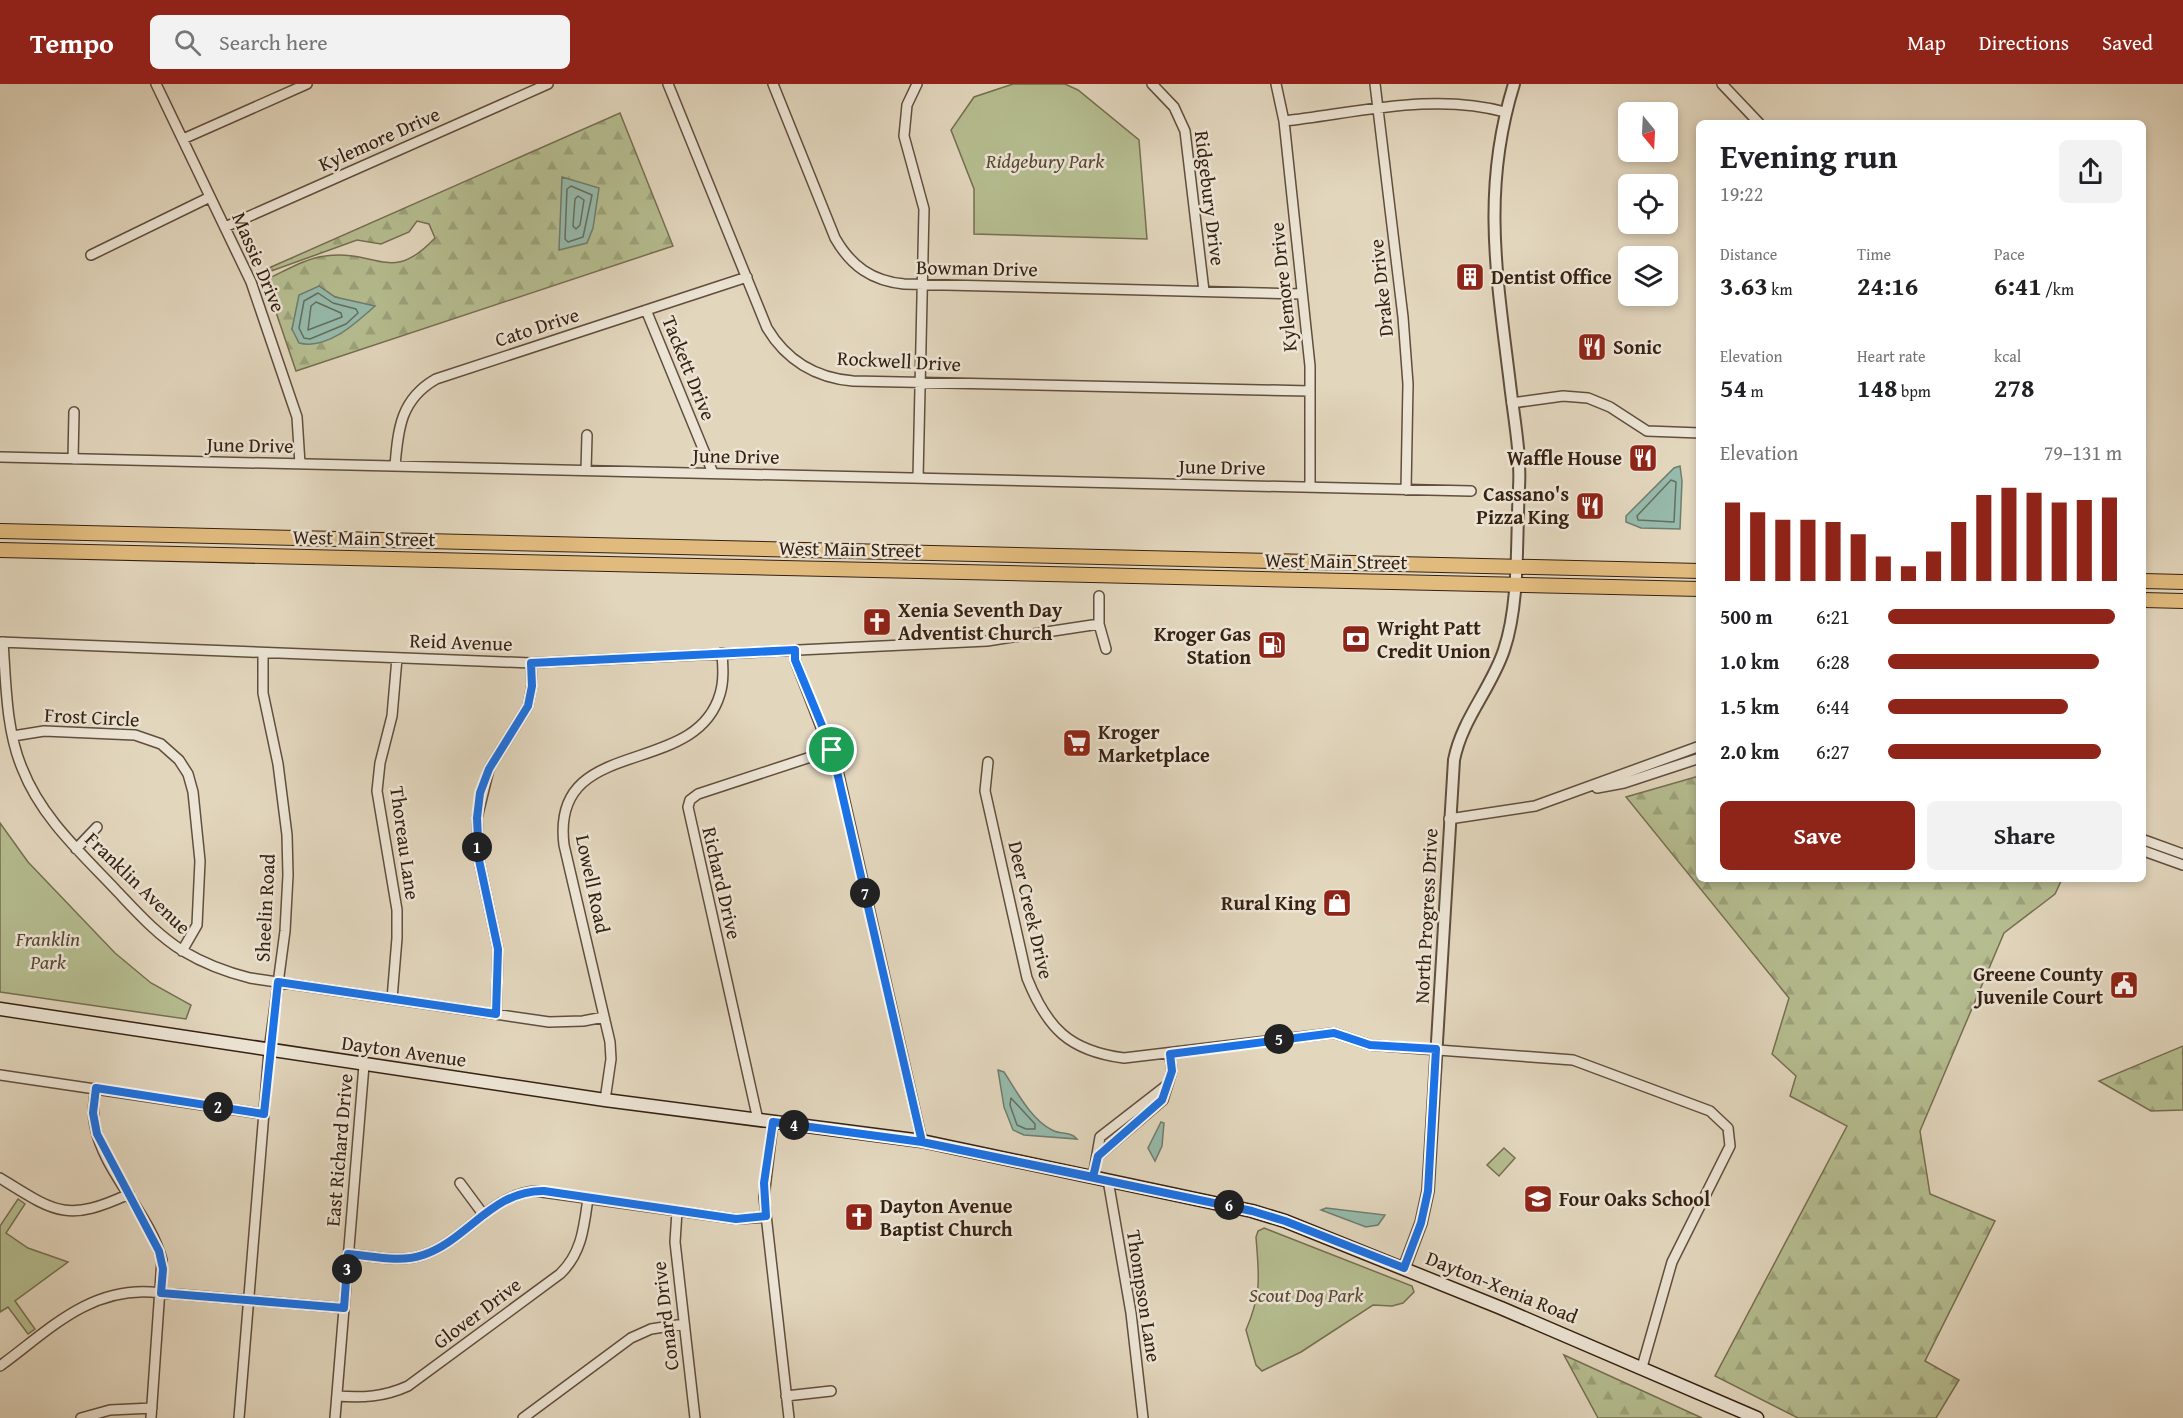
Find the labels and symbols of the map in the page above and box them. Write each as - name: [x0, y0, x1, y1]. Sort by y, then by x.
- street label: Kylemore Drive: [314, 99, 444, 178]
- north arrow: [1618, 102, 1678, 162]
- street label: Ridgebury Drive: [1188, 129, 1233, 267]
- park label: Ridgebury Park: [985, 146, 1105, 175]
- street label: Massie Drive: [225, 207, 294, 316]
- street label: Kylemore Drive: [1261, 221, 1304, 353]
- street label: Drake Drive: [1361, 238, 1400, 338]
- street label: Bowman Drive: [916, 252, 1038, 283]
- building icon: Dentist Office: [1454, 261, 1486, 293]
- place label: Dentist Office: [1491, 262, 1612, 291]
- street label: Cato Drive: [491, 299, 583, 354]
- street label: Tackett Drive: [655, 311, 724, 425]
- restaurant icon: Sonic: [1576, 331, 1608, 363]
- place label: Sonic: [1613, 332, 1661, 361]
- street label: Rockwell Drive: [836, 343, 962, 378]
- street label: June Drive: [203, 429, 294, 460]
- street label: June Drive: [689, 440, 780, 471]
- restaurant icon: Waffle House: [1627, 442, 1659, 474]
- place label: Waffle House: [1507, 443, 1622, 472]
- street label: June Drive: [1175, 451, 1266, 482]
- place label: Cassano's Pizza King: [1476, 479, 1569, 531]
- restaurant icon: Cassano's Pizza King: [1574, 490, 1606, 522]
- street label: West Main Street: [292, 522, 436, 553]
- street label: West Main Street: [778, 533, 922, 564]
- street label: West Main Street: [1264, 545, 1408, 576]
- place label: Xenia Seventh Day Adventist Church: [898, 595, 1063, 647]
- church icon: Xenia Seventh Day Adventist Church: [861, 606, 893, 638]
- place label: Wright Patt Credit Union: [1377, 613, 1491, 665]
- place label: Kroger Gas Station: [1154, 619, 1251, 671]
- bank icon: Wright Patt Credit Union: [1340, 623, 1372, 655]
- street label: Reid Avenue: [409, 625, 513, 658]
- fuel station icon: Kroger Gas Station: [1256, 629, 1288, 661]
- street label: Frost Circle: [44, 700, 140, 733]
- place label: Kroger Marketplace: [1098, 717, 1210, 769]
- pin: [806, 724, 857, 775]
- supermarket icon: Kroger Marketplace: [1061, 727, 1093, 759]
- street label: Thoreau Lane: [383, 784, 428, 902]
- street label: Richard Drive: [695, 824, 749, 942]
- street label: Franklin Avenue: [79, 825, 198, 941]
- street label: North Progress Drive: [1406, 828, 1445, 1004]
- pin: 1: [462, 832, 492, 862]
- street label: Lowell Road: [569, 832, 618, 936]
- street label: Deer Creek Drive: [1002, 838, 1061, 982]
- street label: Sheelin Road: [247, 853, 282, 963]
- pin: 7: [850, 878, 880, 908]
- shop icon: Rural King: [1321, 887, 1353, 919]
- place label: Rural King: [1221, 888, 1316, 917]
- park label: Franklin Park: [15, 924, 80, 976]
- place label: Greene County Juvenile Court: [1973, 959, 2104, 1011]
- public building icon: Greene County Juvenile Court: [2108, 969, 2140, 1001]
- pin: 5: [1264, 1024, 1294, 1054]
- street label: Dayton Avenue: [340, 1027, 468, 1074]
- street label: East Richard Drive: [317, 1072, 360, 1228]
- pin: 2: [203, 1092, 233, 1122]
- pin: 4: [779, 1110, 809, 1140]
- school or university icon: Four Oaks School: [1522, 1183, 1554, 1215]
- place label: Four Oaks School: [1559, 1184, 1710, 1213]
- pin: 6: [1214, 1190, 1244, 1220]
- place label: Dayton Avenue Baptist Church: [880, 1191, 1013, 1243]
- church icon: Dayton Avenue Baptist Church: [843, 1201, 875, 1233]
- street label: Thompson Lane: [1120, 1228, 1169, 1364]
- street label: Dayton-Xenia Road: [1422, 1243, 1583, 1330]
- pin: 3: [332, 1254, 362, 1284]
- street label: Conard Drive: [643, 1260, 686, 1372]
- street label: Glover Drive: [427, 1270, 527, 1355]
- park label: Scout Dog Park: [1249, 1280, 1364, 1309]

